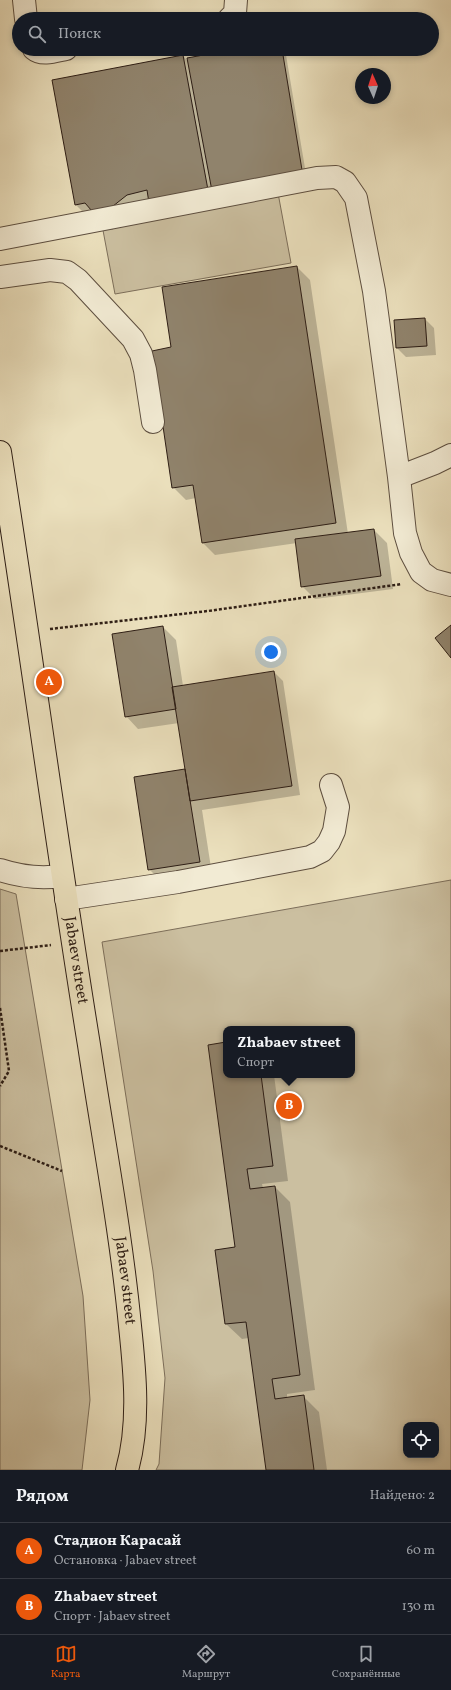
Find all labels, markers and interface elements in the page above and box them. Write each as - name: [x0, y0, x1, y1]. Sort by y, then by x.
- search box: [12, 12, 439, 56]
- icon: search: [26, 23, 48, 45]
- text: Поиск: [58, 24, 101, 45]
- north arrow: [355, 68, 391, 104]
- your location: [261, 642, 281, 662]
- pin: A: [36, 667, 62, 697]
- street label: Jabaev street: [58, 915, 93, 1006]
- popup: [223, 1026, 355, 1078]
- text: Zhabaev street: [237, 1033, 341, 1054]
- text: Спорт: [237, 1054, 274, 1072]
- pin: B: [276, 1091, 302, 1121]
- street label: Jabaev street: [108, 1235, 141, 1326]
- map controls: [403, 1422, 439, 1458]
- button: locate: [403, 1422, 439, 1458]
- text: Рядом: [16, 1485, 69, 1508]
- text: Найдено: 2: [370, 1487, 435, 1505]
- text: Стадион Карасай: [54, 1531, 181, 1552]
- text: A: [24, 1542, 34, 1560]
- text: 60 m: [407, 1542, 435, 1560]
- text: Остановка · Jabaev street: [54, 1552, 197, 1570]
- text: Zhabaev street: [54, 1587, 157, 1608]
- text: B: [25, 1598, 33, 1616]
- text: 130 m: [402, 1598, 435, 1616]
- text: Спорт · Jabaev street: [54, 1608, 171, 1626]
- tab: Карта: [51, 1643, 81, 1682]
- tab: Маршрут: [182, 1643, 230, 1682]
- tab: Сохранённые: [332, 1643, 400, 1682]

